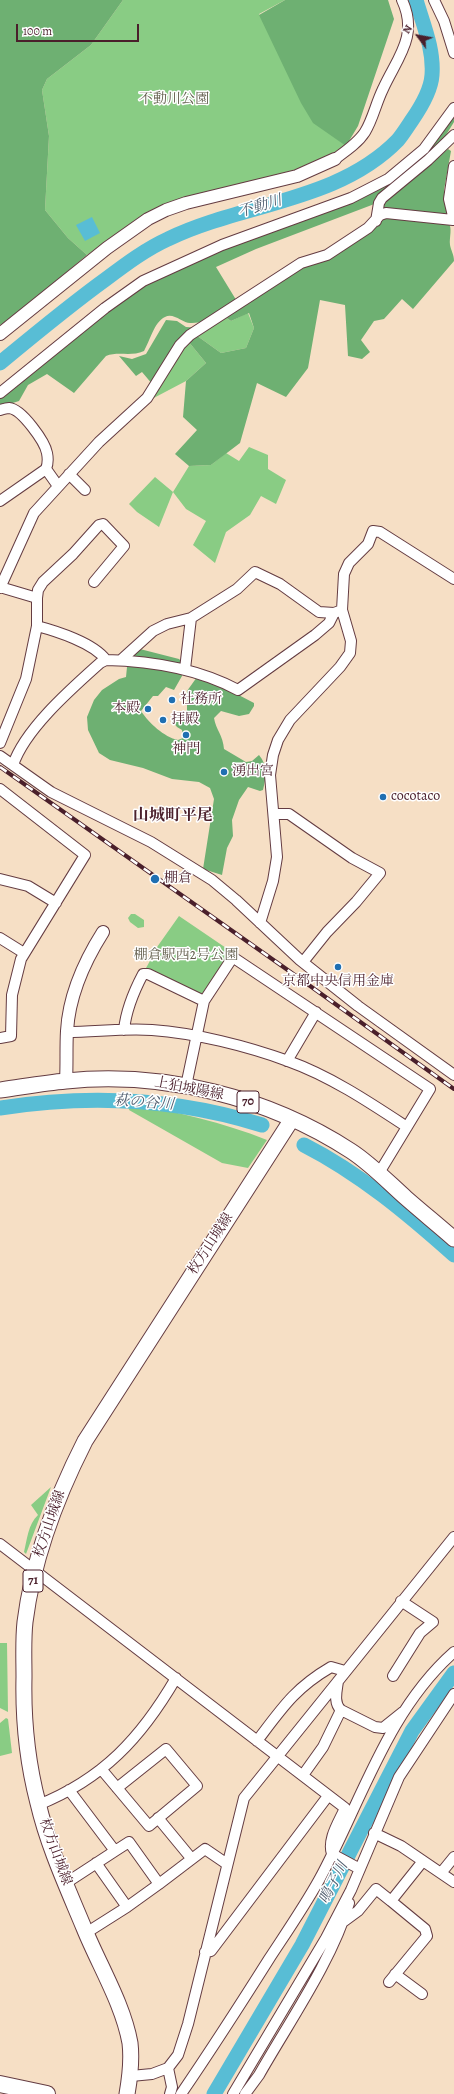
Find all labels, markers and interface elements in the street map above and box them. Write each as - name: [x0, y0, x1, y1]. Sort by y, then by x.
- scale bar: [18, 16, 141, 42]
- north arrow: [398, 16, 438, 56]
- text: N: [399, 22, 416, 37]
- text: 100 m: [23, 23, 52, 39]
- park label: 不動川公園: [139, 92, 209, 108]
- water label: 不動川: [236, 192, 284, 222]
- place label: 社務所: [180, 692, 222, 708]
- marker: 社務所: [167, 695, 177, 705]
- place label: 本殿: [112, 701, 140, 717]
- marker: 本殿: [143, 704, 153, 714]
- place label: 拝殿: [171, 712, 199, 728]
- marker: 拝殿: [158, 715, 168, 725]
- marker: 神門: [181, 730, 191, 740]
- place label: 神門: [172, 742, 200, 758]
- place label: 湧出宮: [232, 764, 274, 780]
- marker: 湧出宮: [219, 767, 229, 777]
- place label: cocotaco: [391, 789, 440, 805]
- marker: cocotaco: [378, 792, 388, 802]
- district label: 山城町平尾: [133, 806, 213, 826]
- place label: 棚倉: [164, 871, 192, 887]
- marker: 棚倉: [149, 873, 161, 885]
- park label: 棚倉駅西2号公園: [134, 948, 238, 964]
- marker: 京都中央信用金庫: [333, 962, 343, 972]
- place label: 京都中央信用金庫: [282, 974, 394, 990]
- street label: 上狛城陽線: [153, 1074, 225, 1104]
- road number: 70: [237, 1091, 259, 1113]
- water label: 萩の谷川: [113, 1092, 175, 1114]
- street label: 枚方山城線: [185, 1210, 237, 1278]
- street label: 枚方山城線: [31, 1488, 69, 1560]
- road number: 71: [23, 1570, 43, 1592]
- street label: 枚方山城線: [35, 1816, 75, 1888]
- water label: 鳴子川: [316, 1859, 352, 1907]

